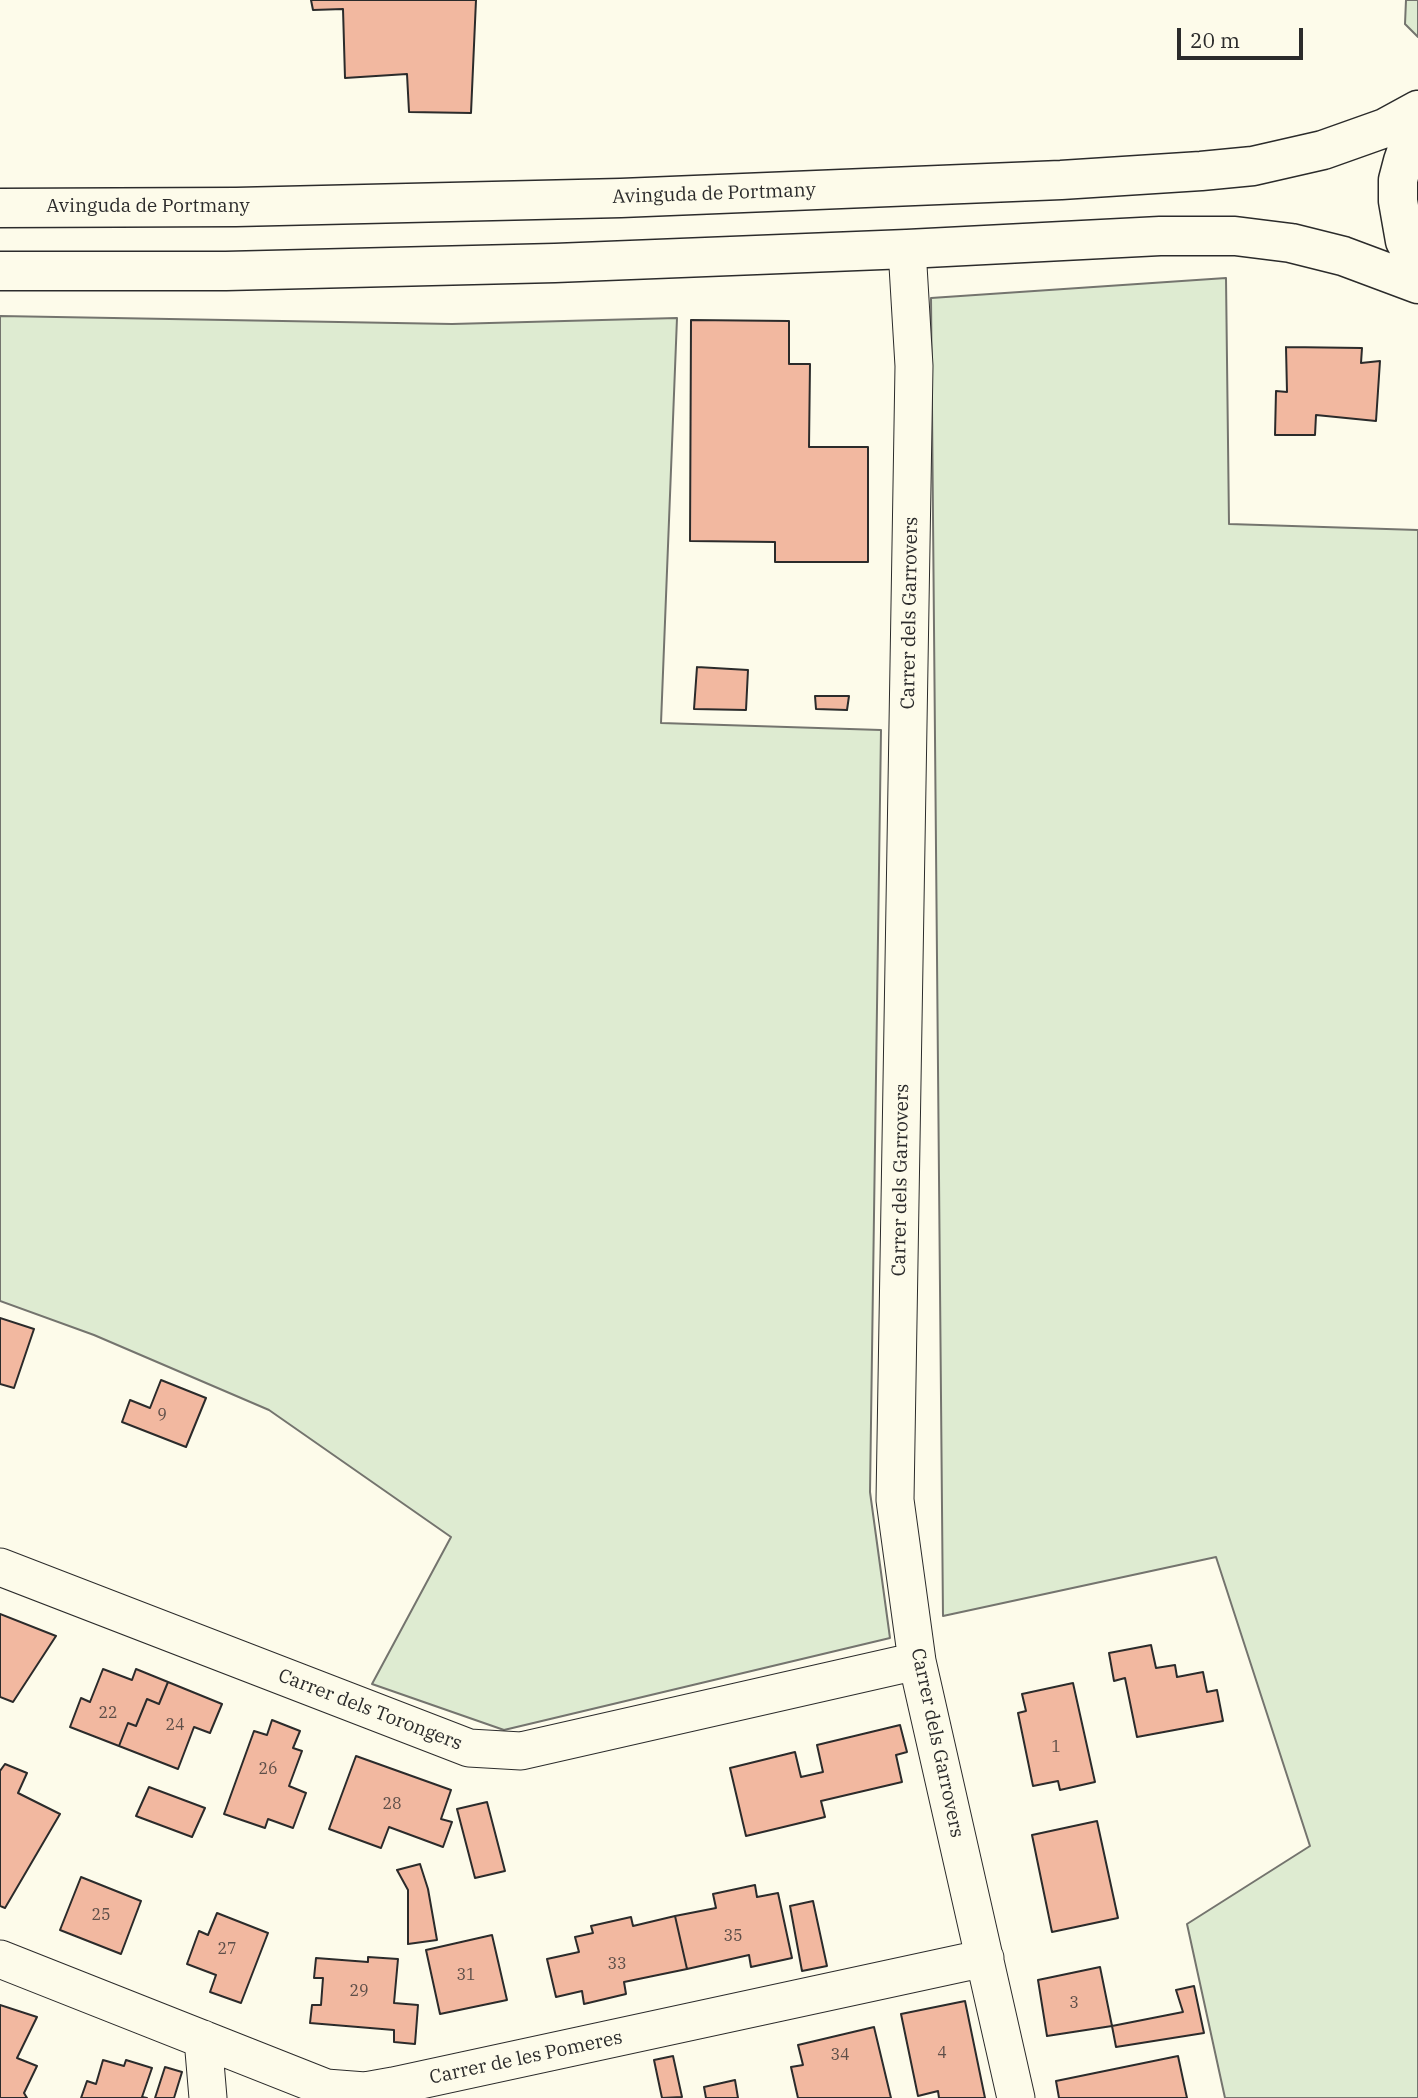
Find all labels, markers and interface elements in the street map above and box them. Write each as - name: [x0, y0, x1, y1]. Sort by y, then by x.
- scale bar: [1180, 14, 1306, 58]
- text: 20 m: [1190, 26, 1240, 54]
- street label: Avinguda de Portmany: [612, 179, 816, 209]
- street label: Avinguda de Portmany: [46, 196, 250, 218]
- street label: Carrer dels Garrovers: [897, 516, 923, 710]
- street label: Carrer dels Garrovers: [888, 1083, 914, 1277]
- house number: 9: [157, 1405, 167, 1425]
- street label: Carrer dels Garrovers: [906, 1646, 968, 1840]
- street label: Carrer dels Torongers: [275, 1664, 465, 1756]
- house number: 22: [98, 1703, 118, 1723]
- house number: 24: [165, 1715, 185, 1735]
- house number: 1: [1051, 1737, 1061, 1757]
- house number: 26: [258, 1759, 278, 1779]
- house number: 28: [382, 1794, 402, 1814]
- house number: 25: [91, 1905, 111, 1925]
- house number: 35: [723, 1926, 743, 1946]
- house number: 27: [217, 1939, 237, 1959]
- house number: 33: [607, 1954, 627, 1974]
- house number: 31: [456, 1965, 476, 1985]
- house number: 29: [349, 1981, 369, 2001]
- house number: 3: [1069, 1993, 1079, 2013]
- street label: Carrer de les Pomeres: [428, 2026, 624, 2090]
- house number: 4: [937, 2043, 947, 2063]
- house number: 34: [830, 2045, 850, 2065]

